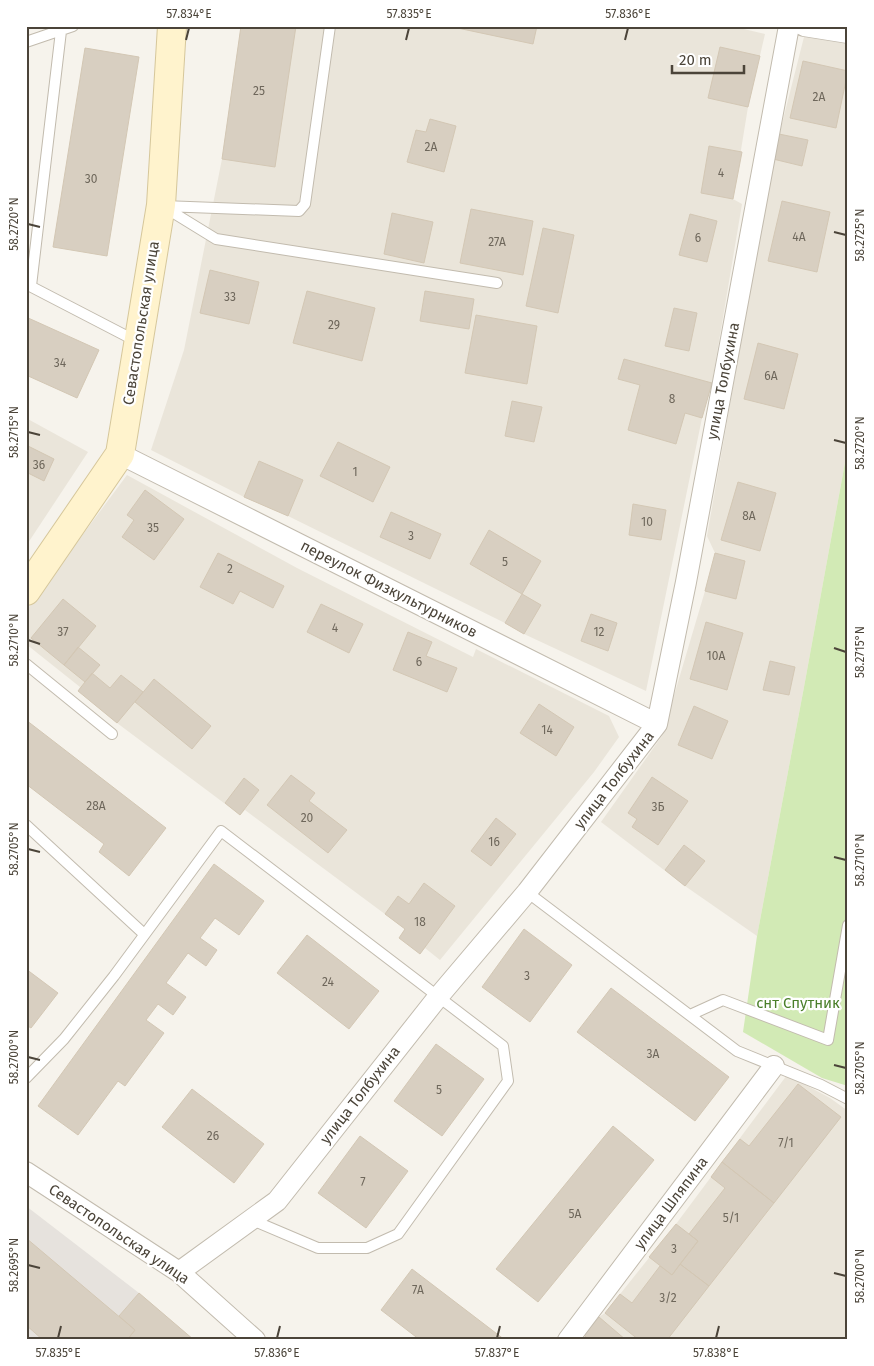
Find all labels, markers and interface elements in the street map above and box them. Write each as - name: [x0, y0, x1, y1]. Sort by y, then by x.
- text: 57.834°E: [166, 7, 212, 21]
- text: 57.835°E: [386, 7, 432, 21]
- text: 57.836°E: [605, 7, 651, 21]
- scale bar: [672, 42, 744, 74]
- text: 20 m: [679, 51, 712, 69]
- house number: 25: [253, 84, 265, 98]
- house number: 2А: [813, 90, 826, 104]
- house number: 2А: [425, 140, 438, 154]
- house number: 4: [718, 166, 725, 180]
- house number: 30: [85, 172, 98, 186]
- text: 58.2720°N: [7, 197, 21, 251]
- text: 58.2725°N: [853, 209, 867, 261]
- house number: 4А: [792, 230, 806, 244]
- house number: 6: [695, 231, 701, 245]
- house number: 27А: [488, 235, 506, 249]
- street label: Севастопольская улица: [119, 240, 163, 406]
- house number: 33: [224, 290, 236, 304]
- house number: 29: [328, 318, 340, 332]
- street label: улица Толбухина: [703, 321, 743, 441]
- house number: 34: [54, 356, 67, 370]
- house number: 6А: [764, 369, 778, 383]
- house number: 8: [669, 392, 676, 406]
- text: 58.2715°N: [7, 406, 21, 458]
- text: 58.2720°N: [853, 416, 867, 470]
- house number: 36: [33, 458, 45, 472]
- house number: 1: [352, 465, 358, 479]
- house number: 8А: [742, 509, 756, 523]
- house number: 10: [641, 515, 653, 529]
- house number: 35: [147, 521, 159, 535]
- house number: 3: [408, 529, 414, 543]
- street label: переулок Физкультурников: [298, 537, 480, 641]
- house number: 5: [502, 555, 508, 569]
- house number: 2: [227, 562, 233, 576]
- text: 58.2710°N: [7, 614, 21, 666]
- house number: 4: [332, 621, 339, 635]
- house number: 37: [57, 625, 69, 639]
- house number: 12: [593, 625, 605, 639]
- text: 58.2715°N: [853, 626, 867, 678]
- house number: 10А: [707, 649, 726, 663]
- house number: 6: [416, 655, 422, 669]
- house number: 14: [541, 723, 553, 737]
- street label: улица Толбухина: [570, 727, 658, 833]
- house number: 28А: [86, 799, 106, 813]
- house number: 3Б: [652, 800, 665, 814]
- house number: 20: [301, 811, 314, 825]
- text: 58.2705°N: [7, 822, 21, 876]
- text: 58.2710°N: [853, 834, 867, 886]
- house number: 16: [488, 835, 500, 849]
- house number: 18: [414, 915, 426, 929]
- house number: 3: [524, 969, 530, 983]
- house number: 24: [322, 975, 335, 989]
- park label: снт Спутник: [756, 994, 840, 1012]
- text: 58.2700°N: [7, 1030, 21, 1084]
- text: 58.2705°N: [853, 1041, 867, 1095]
- street label: улица Толбухина: [316, 1042, 404, 1148]
- house number: 3А: [647, 1047, 660, 1061]
- house number: 5: [436, 1083, 442, 1097]
- house number: 26: [207, 1129, 219, 1143]
- house number: 7/1: [778, 1136, 794, 1150]
- street label: улица Шляпина: [630, 1153, 712, 1253]
- house number: 7: [360, 1175, 366, 1189]
- street label: Севастопольская улица: [45, 1180, 193, 1288]
- house number: 5А: [569, 1207, 582, 1221]
- house number: 5/1: [723, 1211, 739, 1225]
- text: 58.2695°N: [7, 1238, 21, 1292]
- house number: 3: [671, 1242, 677, 1256]
- text: 58.2700°N: [853, 1249, 867, 1303]
- house number: 7А: [412, 1283, 424, 1297]
- house number: 3/2: [659, 1291, 677, 1305]
- text: 57.835°E: [35, 1346, 81, 1360]
- text: 57.836°E: [254, 1346, 300, 1360]
- text: 57.837°E: [475, 1346, 519, 1360]
- text: 57.838°E: [693, 1346, 739, 1360]

